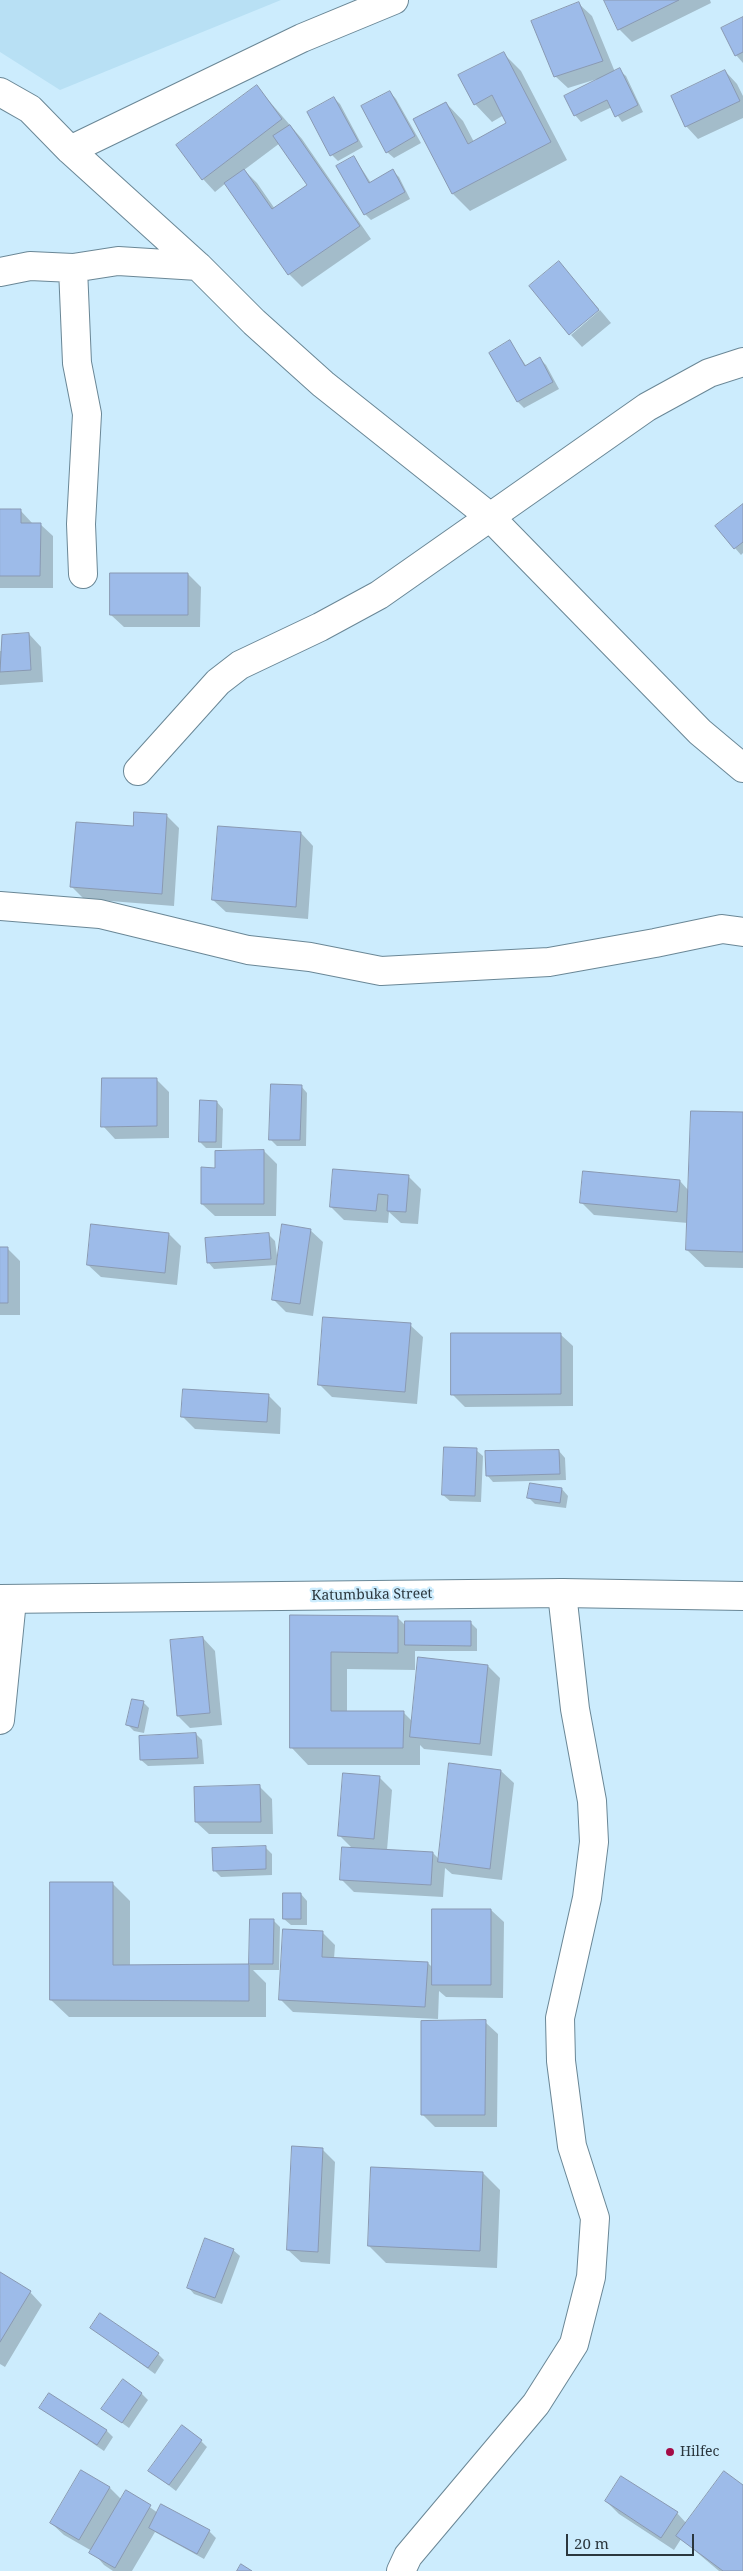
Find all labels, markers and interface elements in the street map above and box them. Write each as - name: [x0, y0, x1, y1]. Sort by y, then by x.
- street label: Katumbuka Street: [311, 1586, 433, 1604]
- place label: Hilfec: [680, 2444, 719, 2460]
- marker: Hilfec: [664, 2446, 676, 2458]
- scale bar: [568, 2524, 696, 2556]
- text: 20 m: [574, 2533, 609, 2553]

